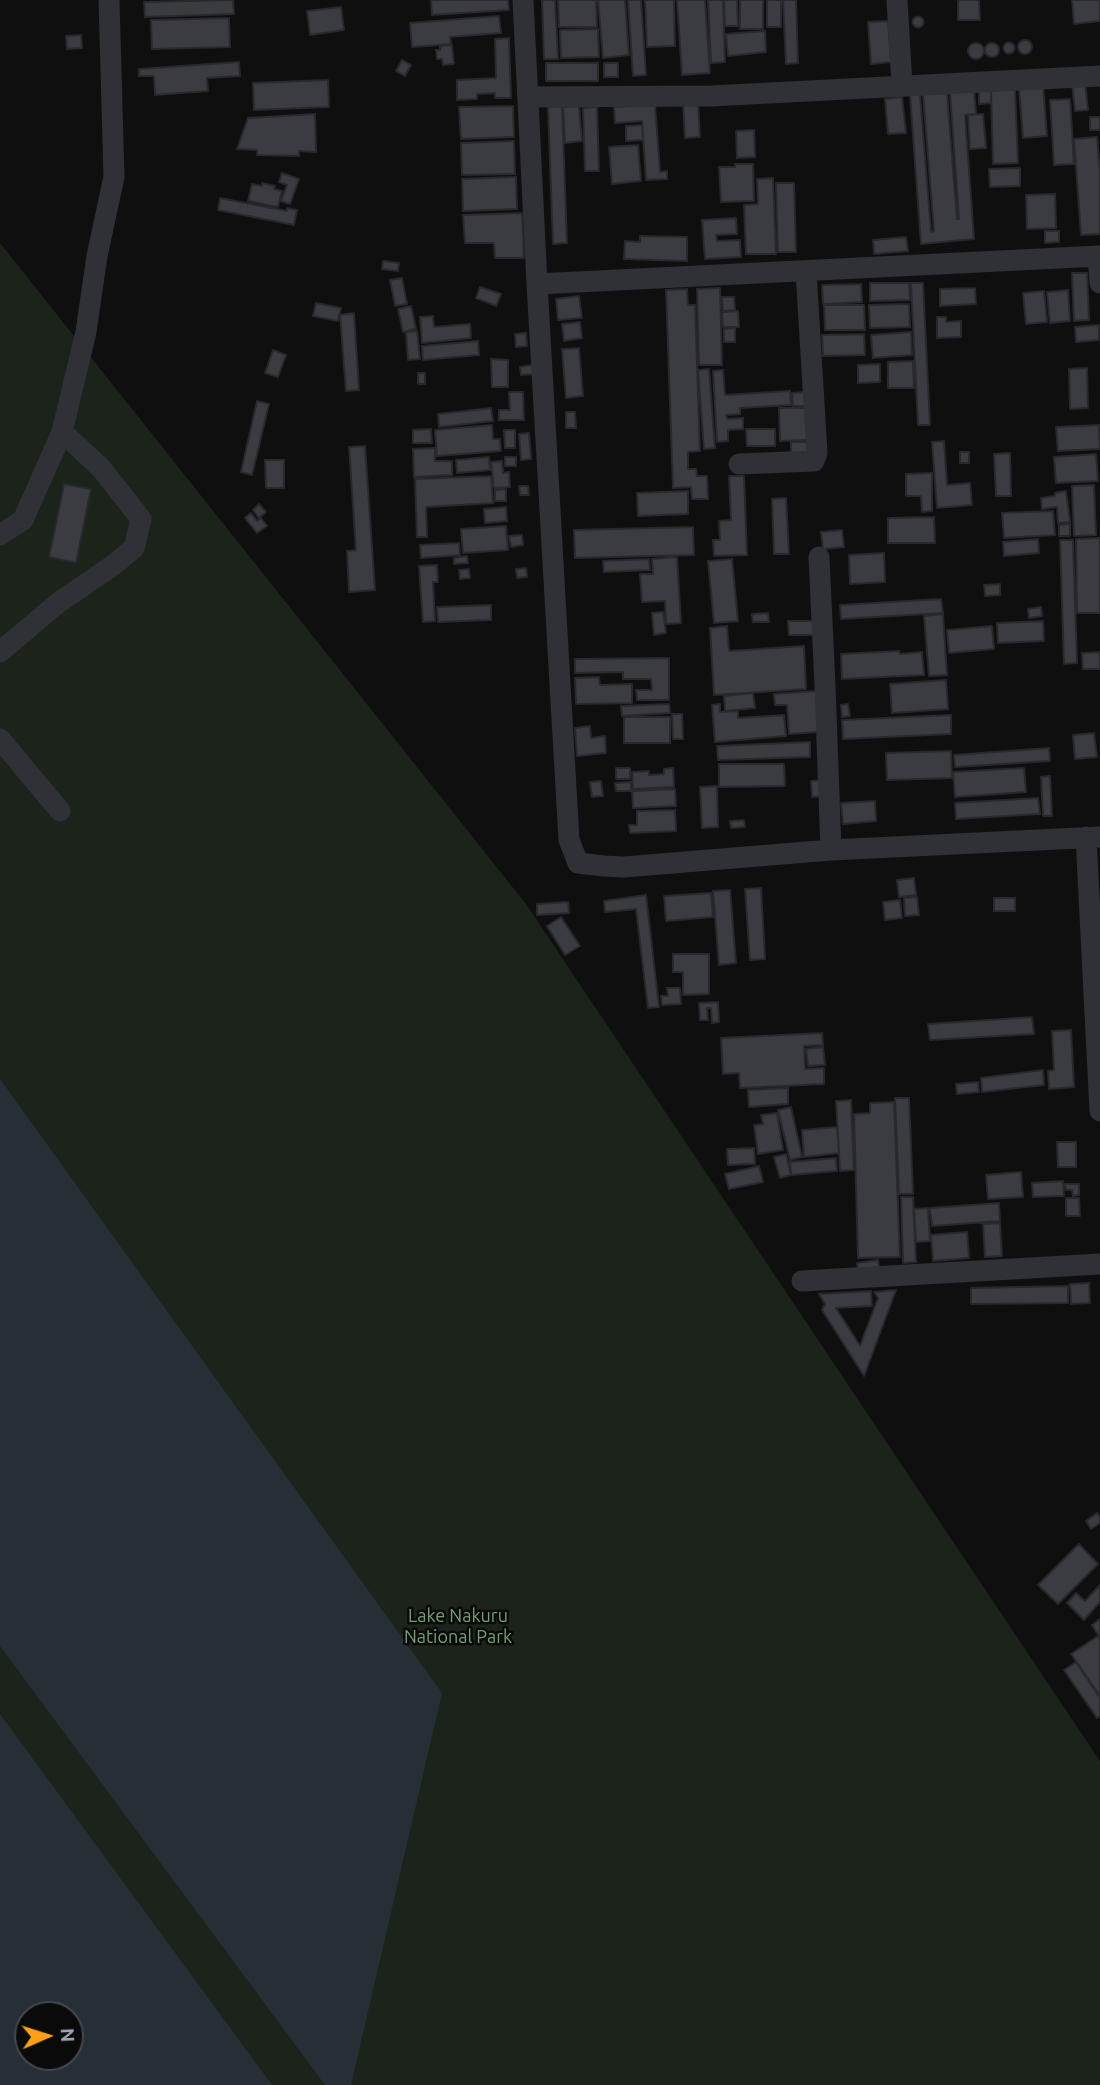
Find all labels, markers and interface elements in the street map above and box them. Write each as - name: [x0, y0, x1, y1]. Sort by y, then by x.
- park label: Lake Nakuru National Park: [404, 1605, 512, 1648]
- north arrow: [14, 2001, 84, 2071]
- text: N: [57, 2027, 79, 2043]

